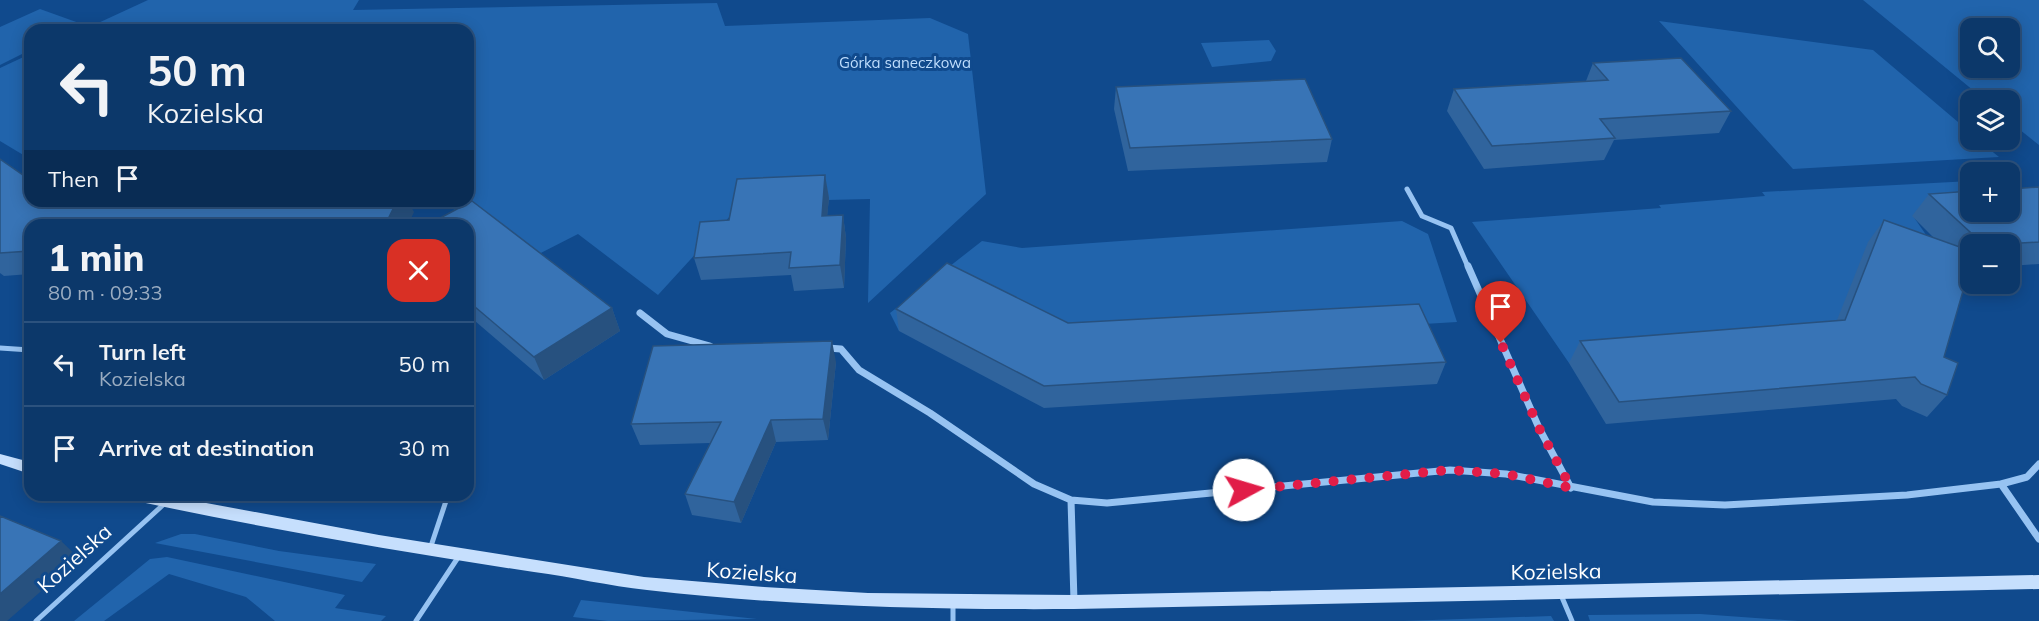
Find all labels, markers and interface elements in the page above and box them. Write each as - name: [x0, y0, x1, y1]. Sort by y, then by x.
- map controls: [1960, 18, 2020, 294]
- button: search: [1960, 18, 2020, 78]
- text: 50 m: [147, 44, 247, 97]
- icon: left: [48, 48, 126, 126]
- park label: Górka saneczkowa: [839, 53, 971, 72]
- button: layers: [1960, 90, 2020, 150]
- text: Kozielska: [147, 96, 264, 130]
- icon: arrive: [111, 162, 144, 195]
- button: +: [1960, 162, 2020, 222]
- text: Then: [48, 165, 99, 193]
- button: −: [1960, 234, 2020, 294]
- text: 1 min: [48, 235, 144, 280]
- button: close: [387, 239, 450, 302]
- text: 80 m · 09:33: [48, 280, 162, 305]
- pin: [1475, 281, 1526, 343]
- icon: arrive: [1484, 290, 1517, 323]
- text: Turn left: [99, 338, 186, 366]
- icon: left: [48, 348, 81, 381]
- text: 50 m: [399, 350, 450, 378]
- text: Kozielska: [99, 366, 186, 391]
- icon: arrive: [48, 432, 81, 465]
- text: Arrive at destination: [99, 434, 314, 462]
- text: 30 m: [399, 434, 450, 462]
- position arrow: [1212, 458, 1276, 522]
- street label: Kozielska: [31, 518, 117, 598]
- street label: Kozielska: [706, 556, 798, 588]
- street label: Kozielska: [1510, 557, 1602, 585]

